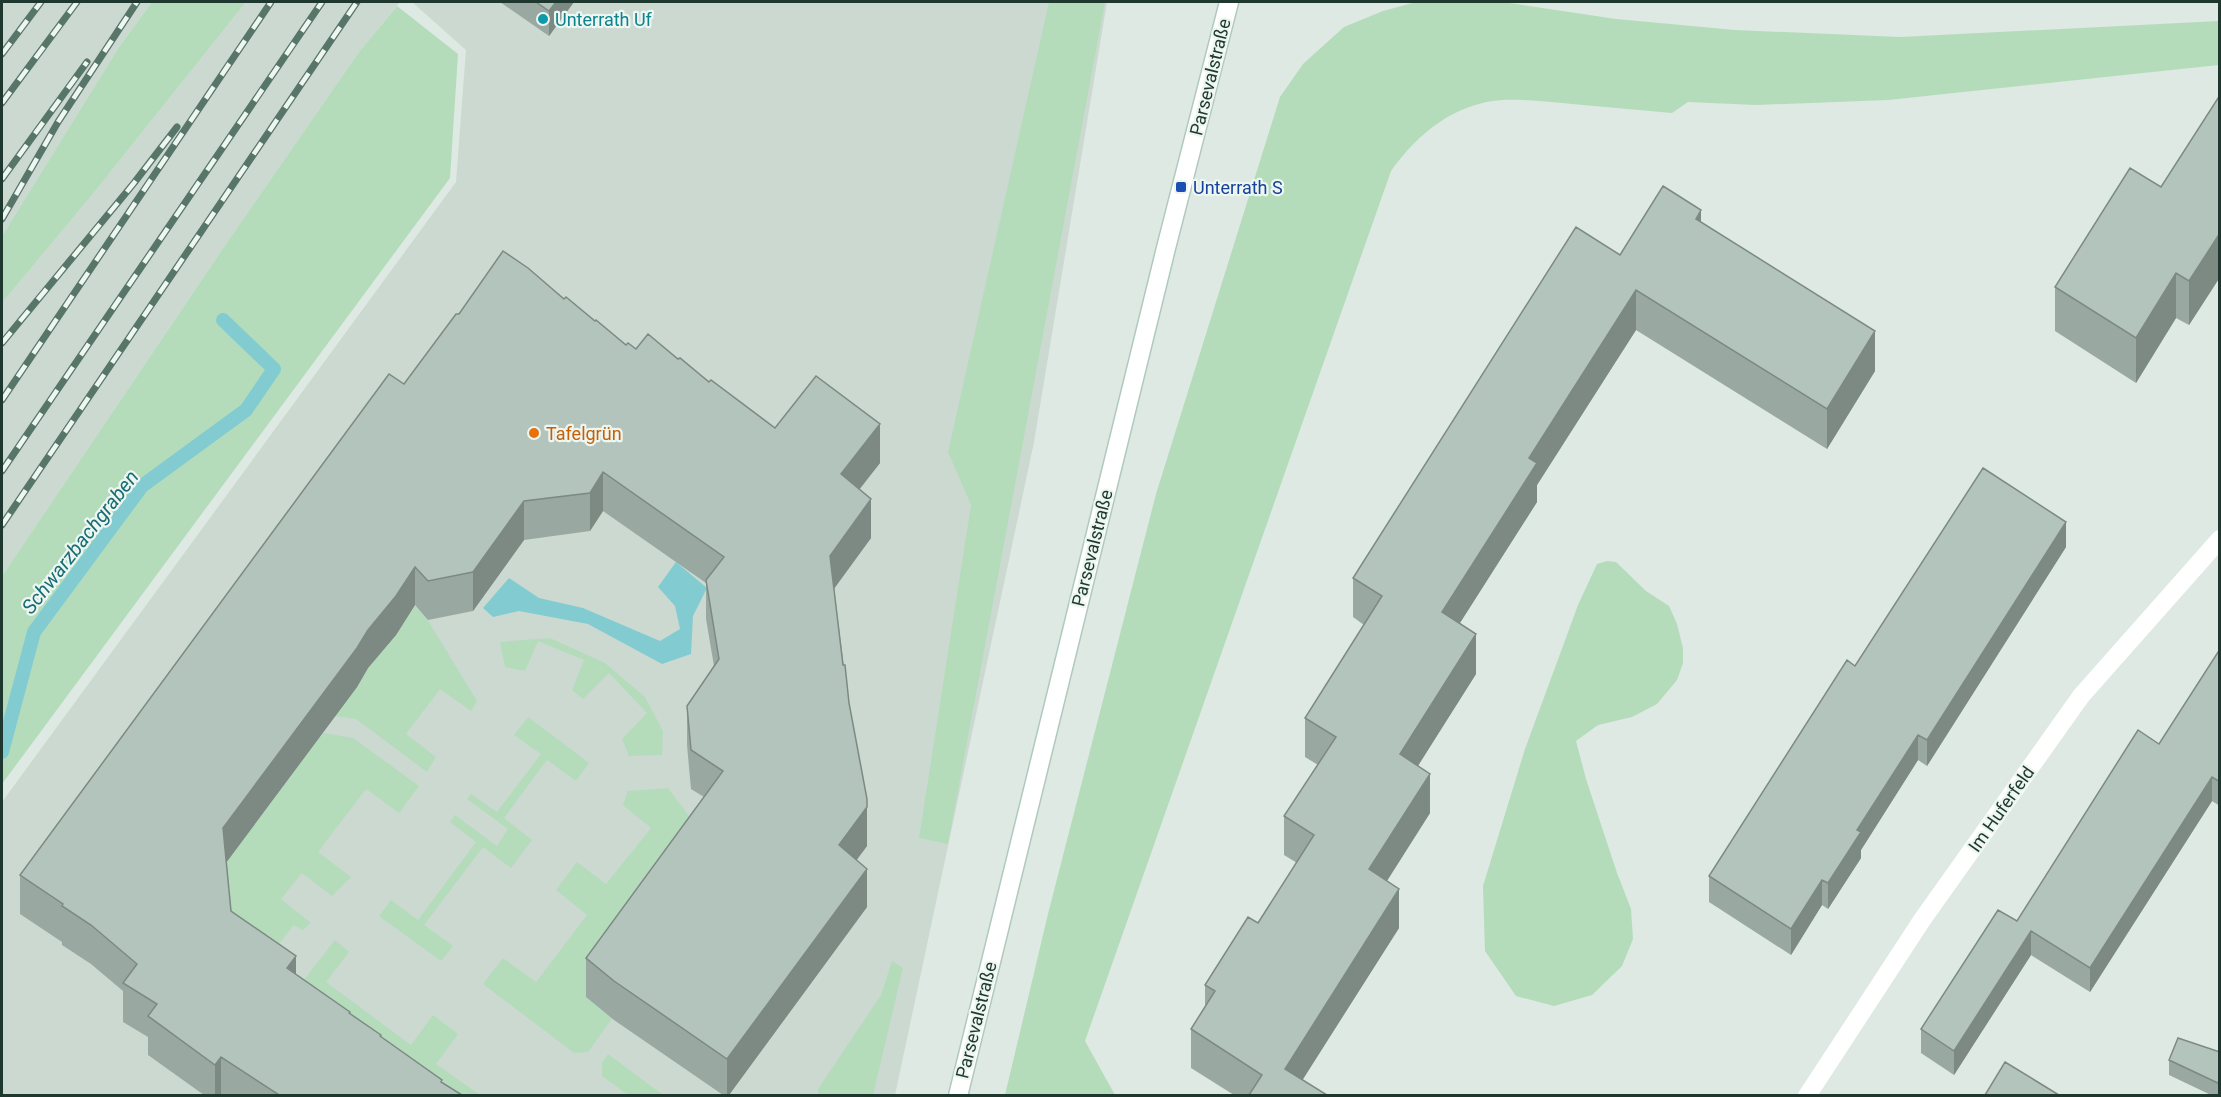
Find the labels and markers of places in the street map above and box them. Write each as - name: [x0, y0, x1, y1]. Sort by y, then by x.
- place label: Unterrath Uf: [555, 9, 653, 30]
- marker: Unterrath Uf: [536, 12, 550, 26]
- place label: Unterrath S: [1193, 177, 1283, 198]
- marker: Unterrath S: [1174, 180, 1188, 194]
- place label: Tafelgrün: [546, 423, 622, 444]
- marker: Tafelgrün: [527, 426, 541, 440]

